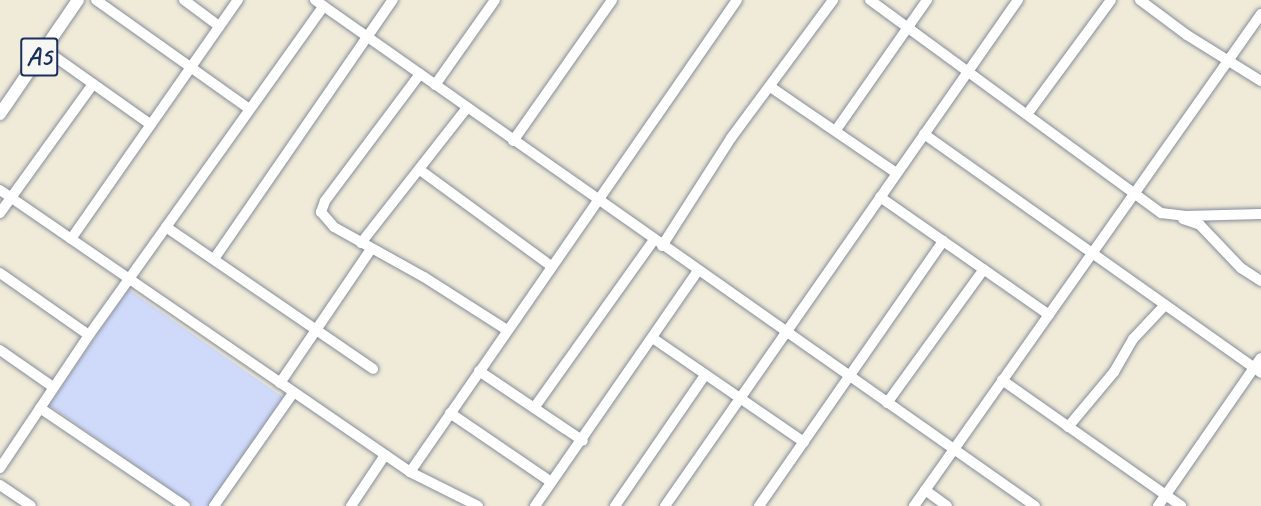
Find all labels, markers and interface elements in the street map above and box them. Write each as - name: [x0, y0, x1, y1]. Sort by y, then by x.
- road number: A5: [20, 33, 58, 81]

